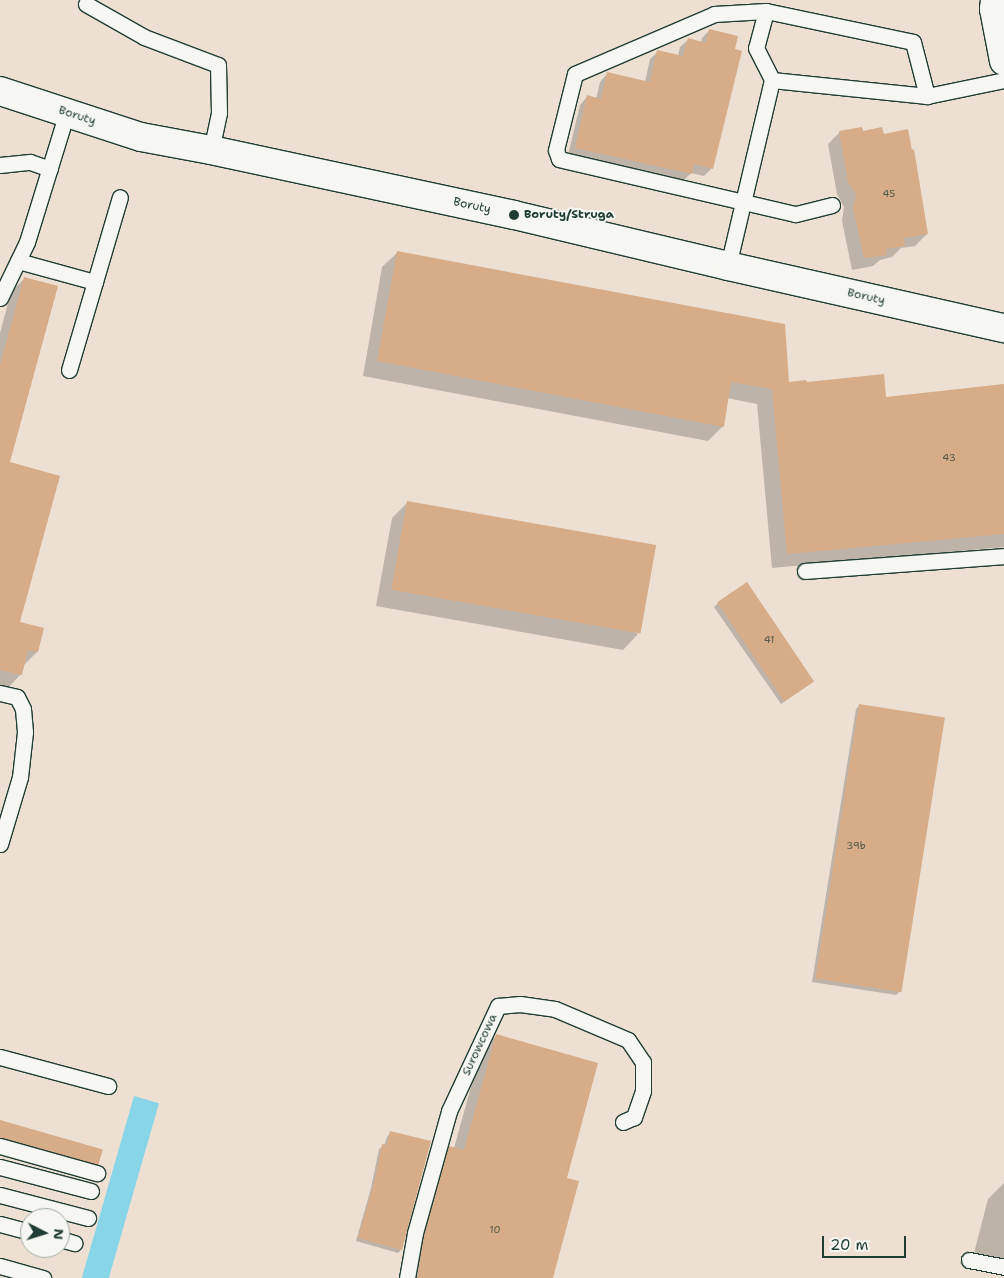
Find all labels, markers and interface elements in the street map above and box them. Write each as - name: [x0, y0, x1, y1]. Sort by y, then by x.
- street label: Boruty: [57, 103, 97, 129]
- house number: 45: [883, 188, 895, 200]
- street label: Boruty: [452, 195, 492, 217]
- place label: Boruty/Struga: [524, 208, 614, 222]
- marker: Boruty/Struga: [508, 209, 520, 221]
- street label: Boruty: [846, 286, 886, 308]
- house number: 43: [942, 452, 956, 464]
- house number: 41: [764, 634, 774, 646]
- house number: 39b: [846, 840, 866, 852]
- street label: Surowcowa: [459, 1012, 501, 1078]
- north arrow: [20, 1208, 70, 1258]
- house number: 10: [490, 1224, 500, 1236]
- scale bar: [824, 1226, 908, 1258]
- text: N: [49, 1228, 68, 1241]
- text: 20 m: [830, 1235, 869, 1255]

